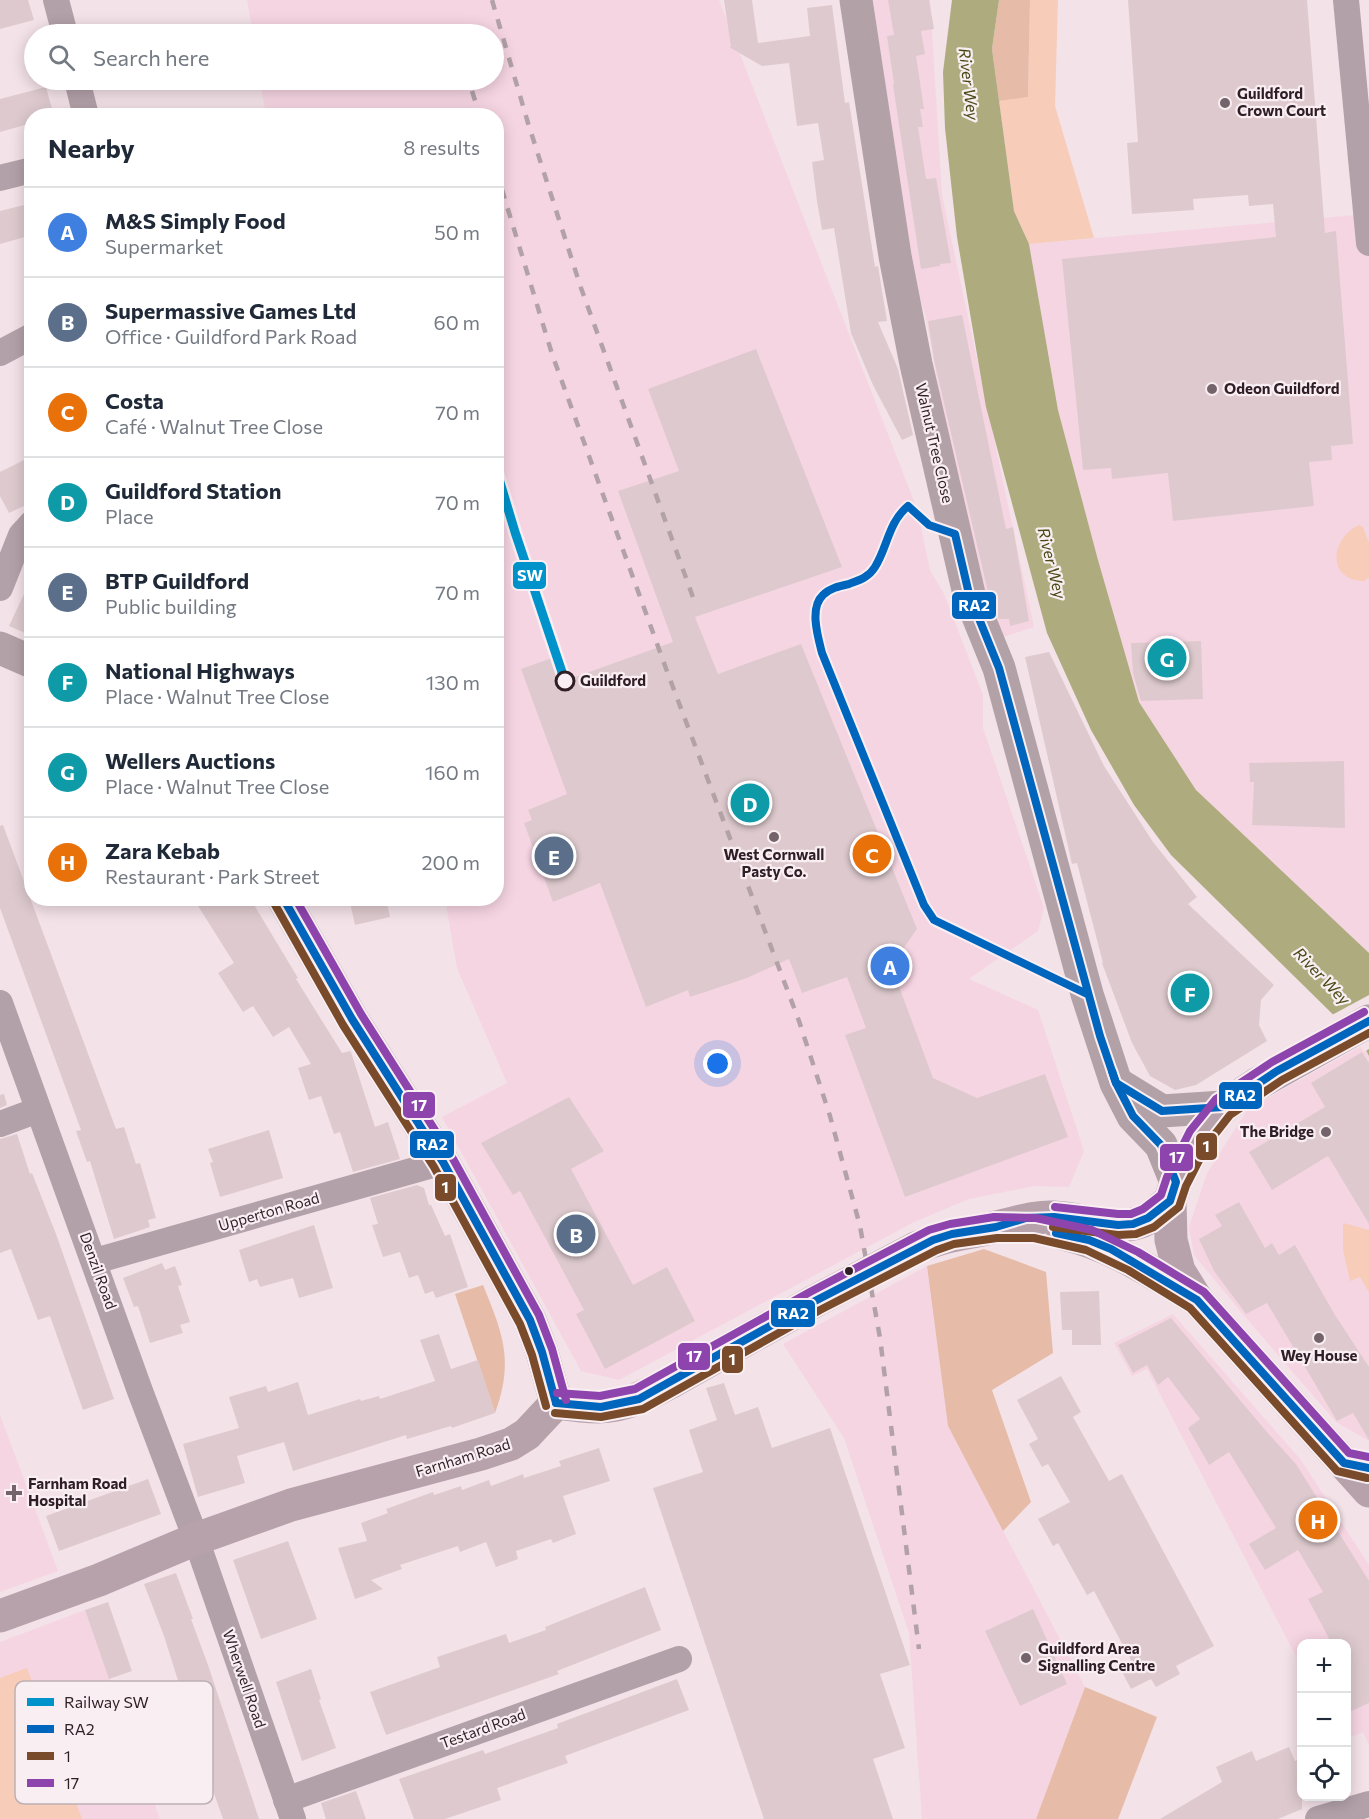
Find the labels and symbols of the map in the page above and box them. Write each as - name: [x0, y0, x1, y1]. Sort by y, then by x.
- water label: River Wey: [956, 47, 983, 122]
- place label: Guildford Crown Court: [1237, 84, 1326, 119]
- marker: Guildford Crown Court: [1218, 96, 1232, 110]
- place label: Odeon Guildford: [1224, 379, 1340, 397]
- street label: Walnut Tree Close: [912, 381, 958, 505]
- marker: Odeon Guildford: [1205, 382, 1219, 396]
- water label: River Wey: [1034, 525, 1071, 601]
- line badge: SW: [512, 561, 547, 590]
- text: SW: [517, 565, 543, 584]
- line badge: RA2: [951, 591, 997, 620]
- text: RA2: [958, 595, 990, 614]
- pin: G: [1148, 636, 1186, 680]
- marker: Guildford: [555, 671, 575, 691]
- place label: Guildford: [580, 671, 646, 689]
- pin: D: [730, 780, 770, 826]
- marker: West Cornwall Pasty Co.: [767, 830, 781, 844]
- pin: C: [852, 832, 892, 876]
- pin: E: [534, 834, 574, 878]
- place label: West Cornwall Pasty Co.: [724, 845, 824, 880]
- water label: River Wey: [1290, 943, 1355, 1009]
- pin: A: [870, 944, 910, 988]
- pin: F: [1170, 970, 1210, 1016]
- your location: [703, 1049, 732, 1078]
- line badge: RA2: [1218, 1081, 1263, 1110]
- text: RA2: [1224, 1085, 1256, 1104]
- line badge: 17: [402, 1091, 436, 1119]
- text: 17: [411, 1095, 427, 1114]
- place label: The Bridge: [1240, 1122, 1314, 1140]
- marker: The Bridge: [1319, 1125, 1333, 1139]
- line badge: RA2: [409, 1130, 455, 1159]
- line badge: 1: [1195, 1132, 1218, 1161]
- text: RA2: [416, 1134, 448, 1153]
- text: 1: [1202, 1136, 1210, 1155]
- line badge: 17: [1159, 1143, 1194, 1172]
- text: 17: [1169, 1147, 1185, 1166]
- line badge: 1: [434, 1173, 457, 1202]
- text: 1: [441, 1177, 449, 1196]
- street label: Upperton Road: [216, 1188, 321, 1234]
- pin: B: [556, 1212, 596, 1256]
- street label: Denzil Road: [77, 1230, 121, 1312]
- unlabelled marker: [843, 1265, 855, 1277]
- line badge: RA2: [770, 1299, 816, 1328]
- text: RA2: [777, 1303, 809, 1322]
- marker: Wey House: [1312, 1331, 1326, 1345]
- line badge: 17: [677, 1342, 711, 1371]
- line badge: 1: [721, 1345, 744, 1374]
- text: 17: [686, 1346, 702, 1365]
- place label: Wey House: [1280, 1346, 1358, 1364]
- text: 1: [728, 1349, 736, 1368]
- street label: Farnham Road: [413, 1434, 512, 1480]
- place label: Farnham Road Hospital: [28, 1474, 127, 1509]
- marker: Farnham Road Hospital: [5, 1484, 23, 1502]
- pin: H: [1298, 1498, 1338, 1543]
- street label: Wherwell Road: [220, 1627, 270, 1730]
- place label: Guildford Area Signalling Centre: [1038, 1639, 1155, 1674]
- marker: Guildford Area Signalling Centre: [1019, 1651, 1033, 1665]
- legend: [15, 1681, 213, 1804]
- text: Railway SW: [64, 1692, 149, 1711]
- street label: Testard Road: [438, 1704, 528, 1752]
- text: RA2: [64, 1719, 95, 1738]
- text: 1: [64, 1746, 71, 1765]
- text: 17: [64, 1773, 79, 1792]

